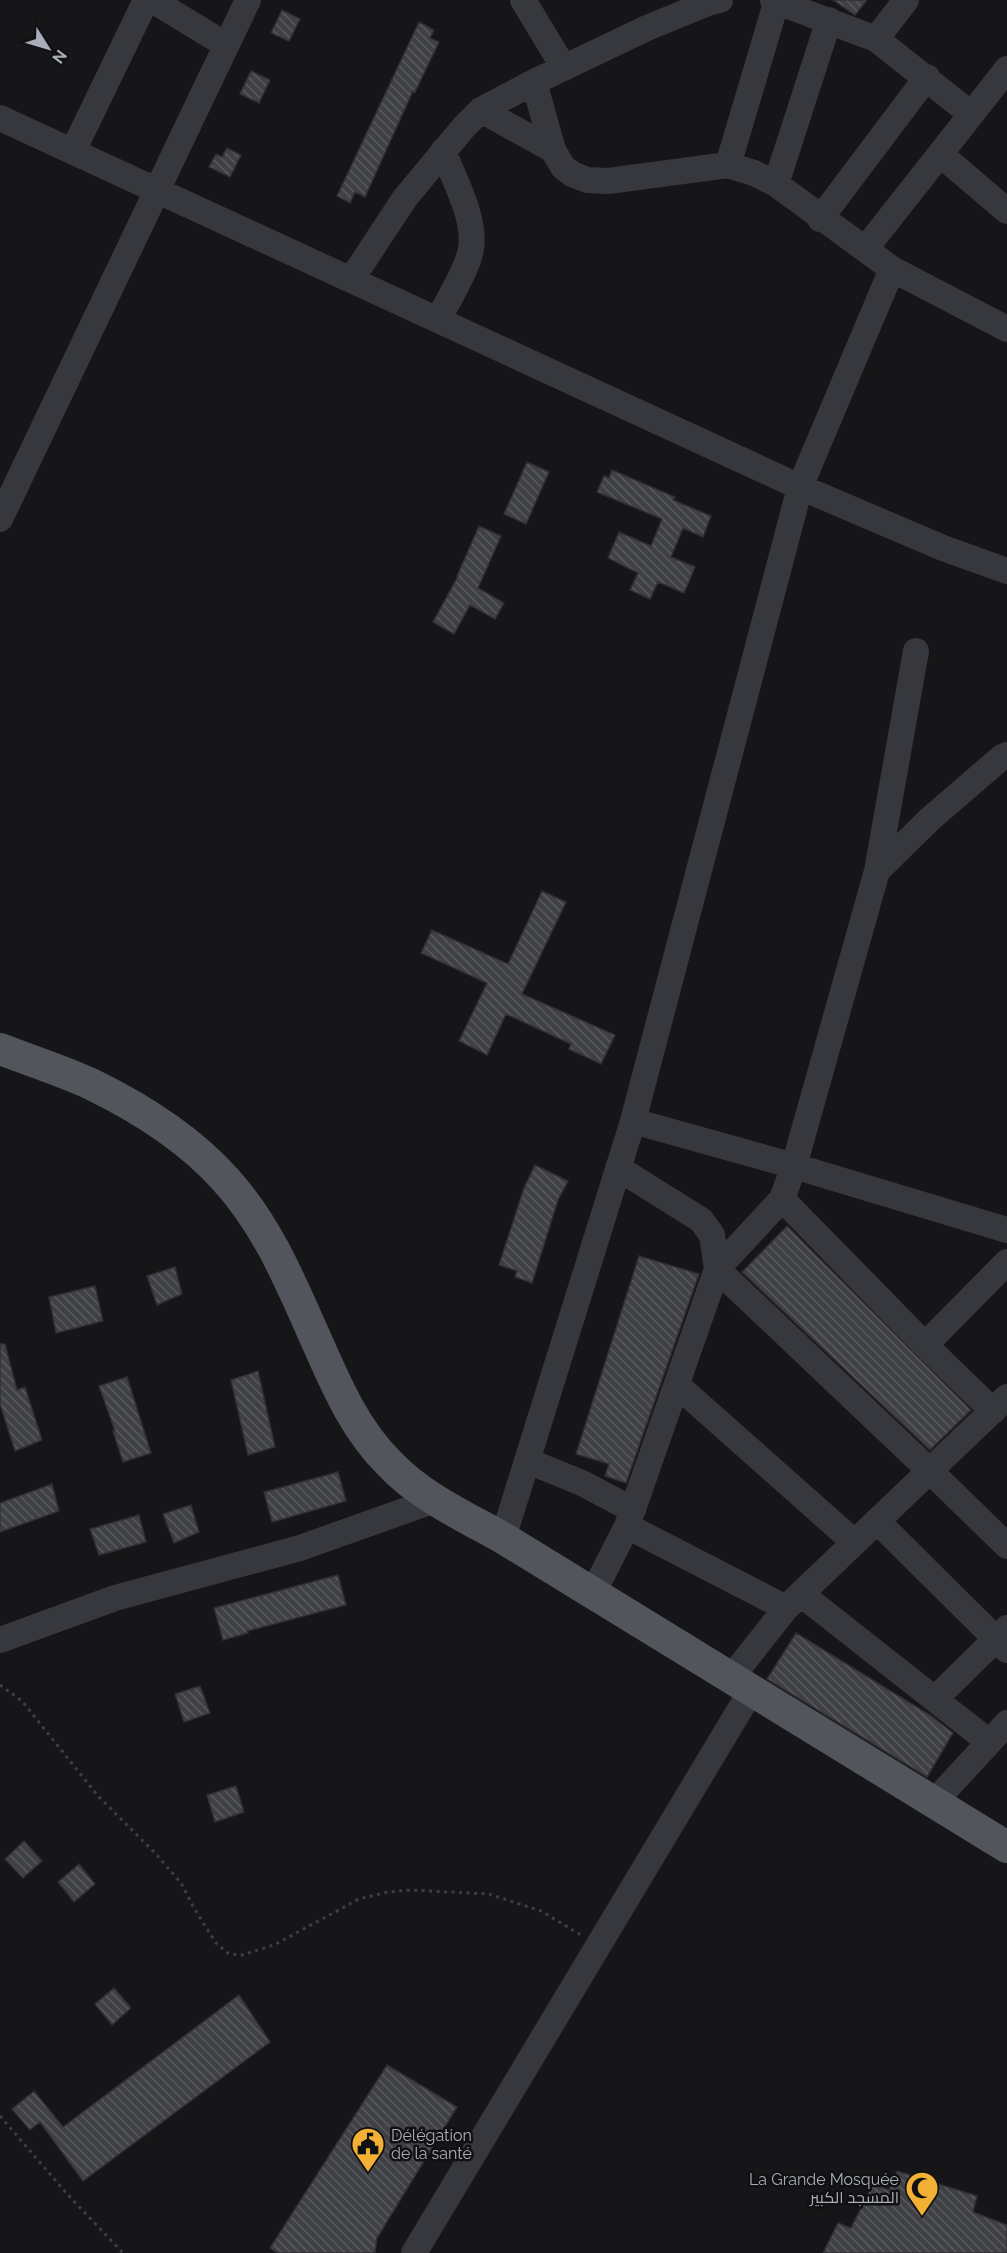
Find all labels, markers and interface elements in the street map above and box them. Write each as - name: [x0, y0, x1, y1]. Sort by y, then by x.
- north arrow: [18, 18, 78, 78]
- text: N: [48, 46, 71, 67]
- public building icon: Délégation de la santé: [350, 2126, 386, 2173]
- place label: Délégation de la santé: [391, 2126, 472, 2163]
- place label: La Grande Mosquée المسجد الكبير: [749, 2170, 899, 2207]
- mosque icon: La Grande Mosquée المسجد الكبير: [904, 2170, 940, 2217]

